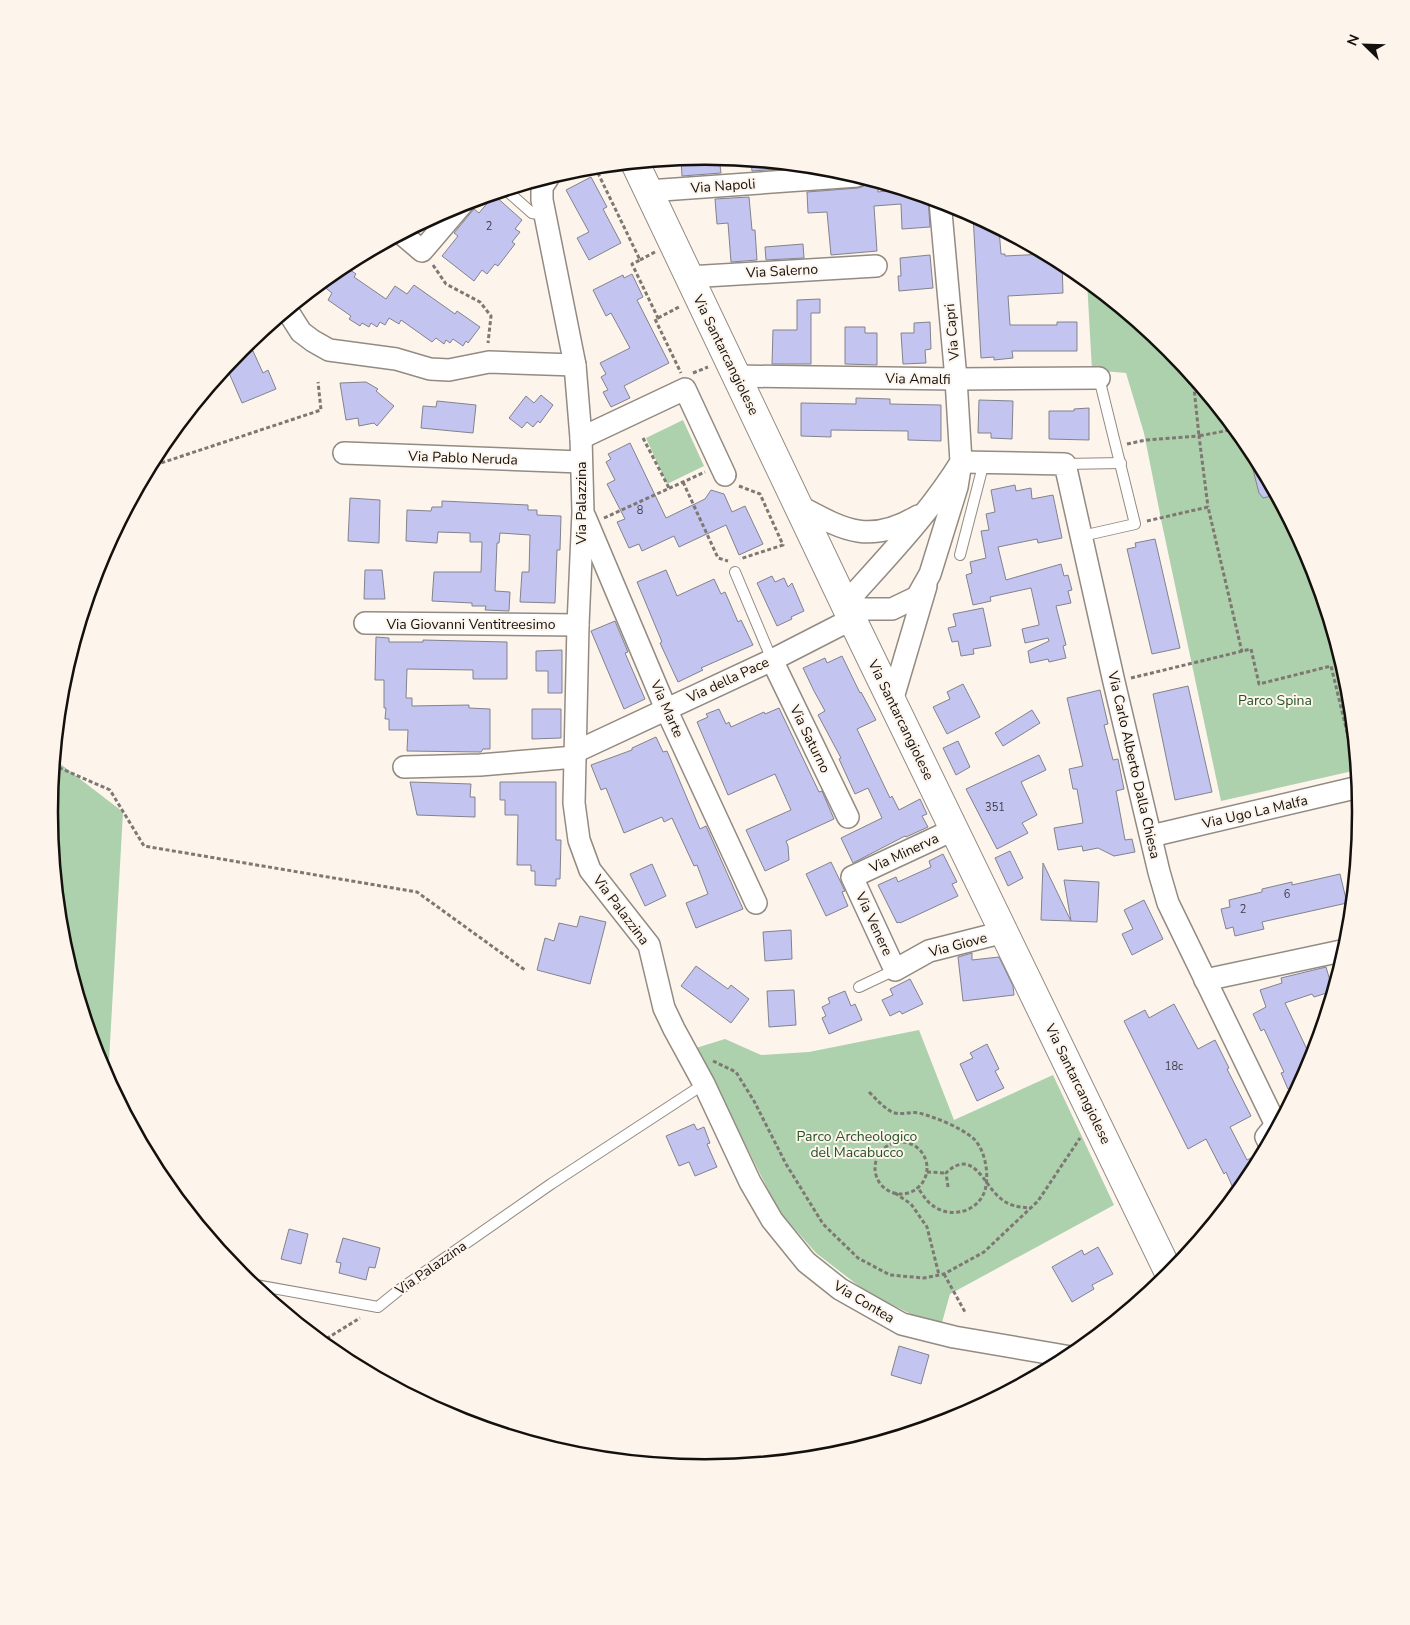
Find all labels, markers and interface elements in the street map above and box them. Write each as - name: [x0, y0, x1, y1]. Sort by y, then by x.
- north arrow: [1340, 20, 1390, 70]
- text: N: [1343, 32, 1364, 49]
- street label: Via Napoli: [689, 174, 756, 198]
- house number: 2: [486, 219, 492, 234]
- street label: Via Salerno: [744, 260, 819, 282]
- street label: Via Santarcangiolese: [688, 291, 763, 418]
- street label: Via Capri: [940, 303, 964, 362]
- street label: Via Amalfi: [884, 369, 951, 389]
- street label: Via Pablo Neruda: [407, 447, 518, 469]
- street label: Via Palazzina: [572, 461, 591, 546]
- house number: 8: [637, 503, 644, 518]
- street label: Via Giovanni Ventitreesimo: [385, 615, 556, 634]
- street label: Via della Pace: [683, 653, 772, 708]
- street label: Via Santarcangiolese: [863, 656, 938, 783]
- street label: Via Carlo Alberto Dalla Chiesa: [1103, 668, 1165, 861]
- street label: Via Marte: [646, 676, 688, 741]
- park label: Parco Spina: [1238, 691, 1312, 710]
- street label: Via Saturno: [785, 701, 835, 776]
- street label: Via Ugo La Malfa: [1199, 791, 1310, 834]
- house number: 351: [985, 800, 1005, 815]
- street label: Via Minerva: [865, 829, 942, 878]
- street label: Via Palazzina: [588, 870, 654, 949]
- house number: 6: [1284, 887, 1291, 902]
- street label: Via Venere: [851, 888, 897, 959]
- house number: 2: [1240, 902, 1246, 917]
- street label: Via Giove: [926, 928, 989, 962]
- street label: Via Santarcangiolese: [1040, 1020, 1115, 1147]
- house number: 18c: [1165, 1059, 1183, 1074]
- park label: Parco Archeologico del Macabucco: [797, 1127, 918, 1162]
- street label: Via Palazzina: [391, 1236, 470, 1300]
- street label: Via Contea: [829, 1276, 898, 1328]

